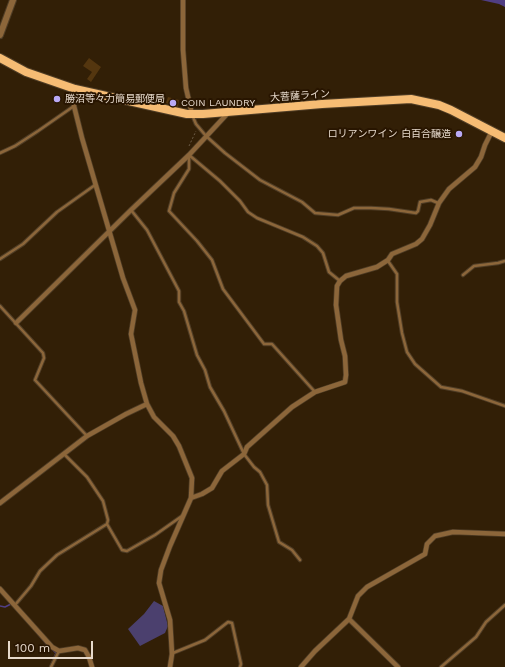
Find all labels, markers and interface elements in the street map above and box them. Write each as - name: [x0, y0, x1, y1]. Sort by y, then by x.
- street label: 大菩薩ライン: [270, 88, 330, 104]
- place label: 勝沼等々力簡易郵便局: [65, 93, 165, 105]
- marker: 勝沼等々力簡易郵便局: [52, 94, 62, 104]
- place label: COIN LAUNDRY: [181, 97, 255, 109]
- marker: COIN LAUNDRY: [168, 98, 178, 108]
- place label: ロリアンワイン 白百合醸造: [328, 128, 451, 140]
- marker: ロリアンワイン 白百合醸造: [454, 129, 464, 139]
- scale bar: [10, 633, 95, 659]
- text: 100 m: [15, 641, 50, 655]

